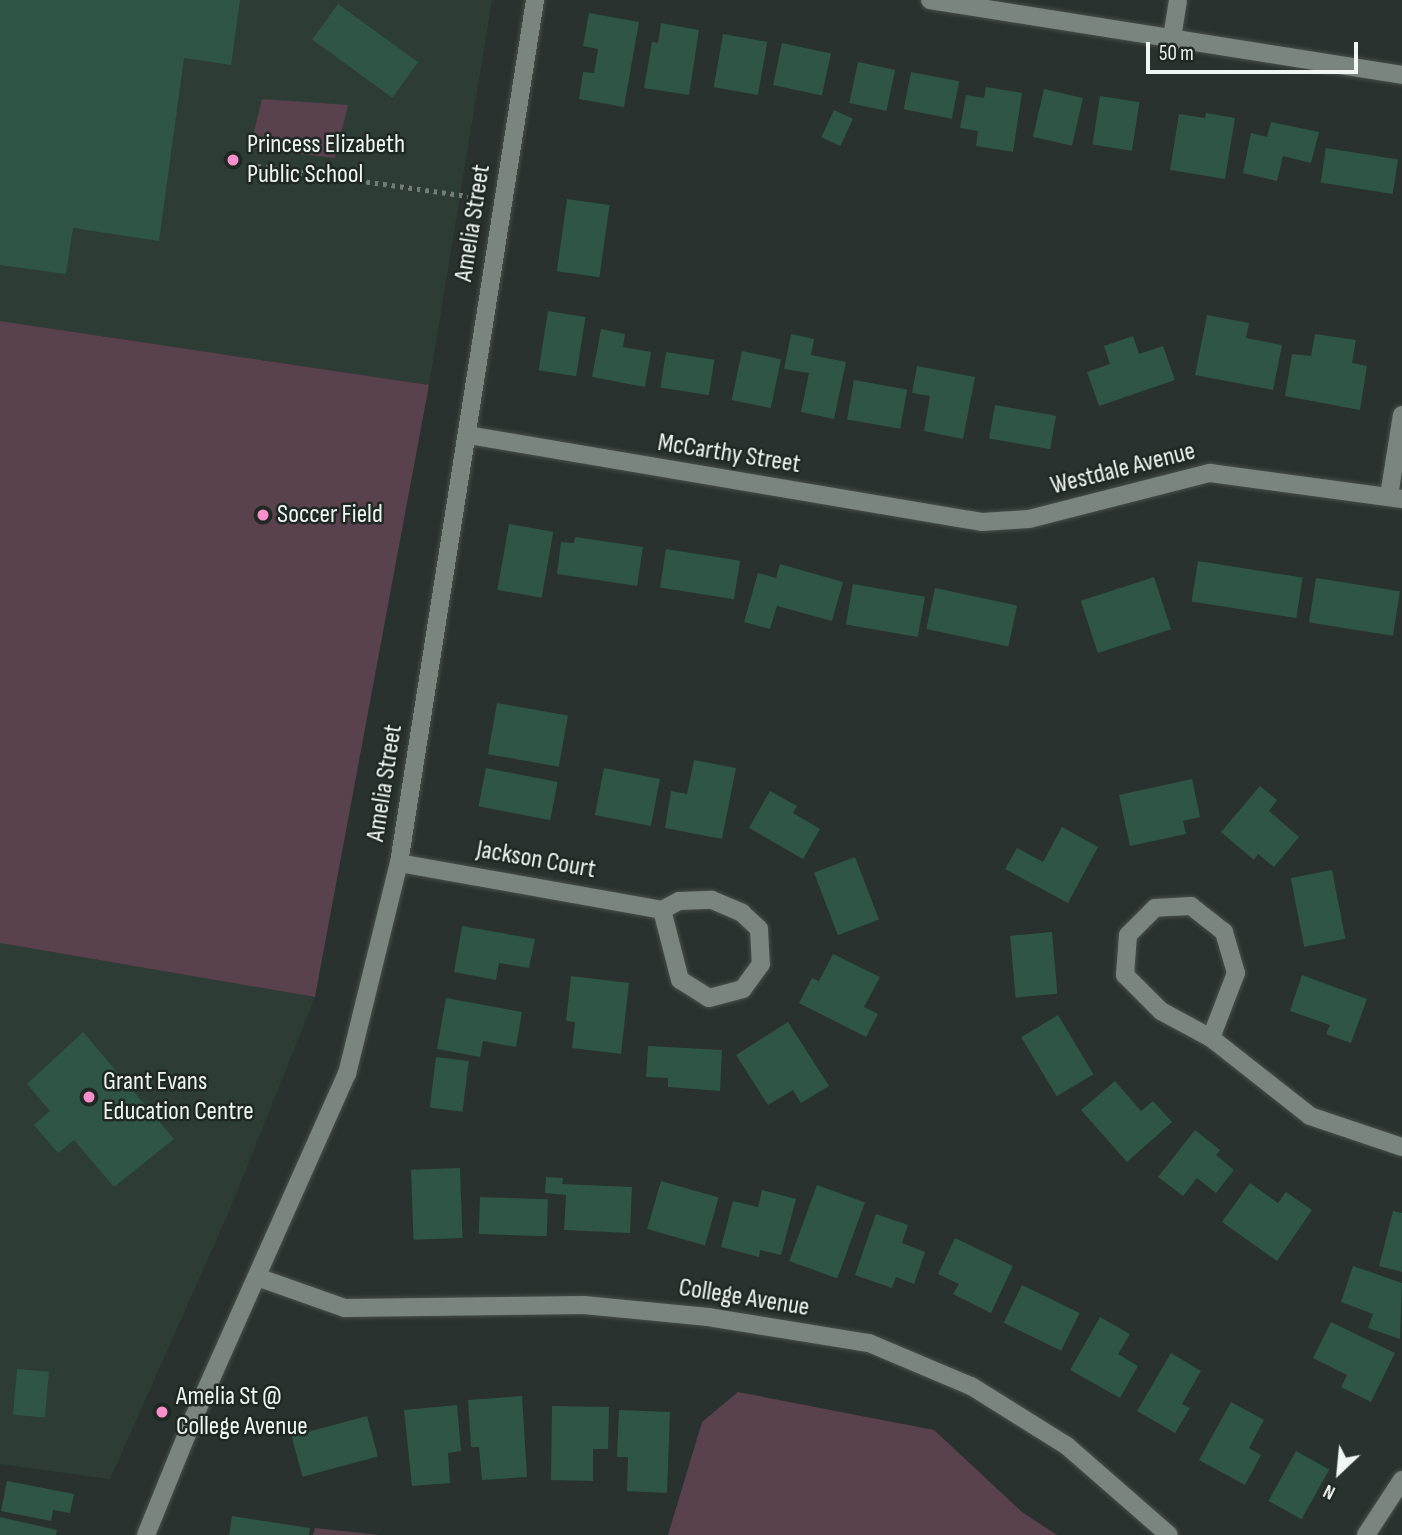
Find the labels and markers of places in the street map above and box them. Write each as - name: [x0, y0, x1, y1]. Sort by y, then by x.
- place label: Princess Elizabeth Public School: [247, 129, 405, 190]
- marker: Princess Elizabeth Public School: [225, 152, 241, 168]
- place label: Soccer Field: [277, 499, 383, 531]
- marker: Soccer Field: [255, 507, 271, 523]
- place label: Grant Evans Education Centre: [103, 1066, 254, 1128]
- marker: Grant Evans Education Centre: [81, 1089, 97, 1105]
- place label: Amelia St @ College Avenue: [176, 1381, 308, 1442]
- marker: Amelia St @ College Avenue: [154, 1404, 170, 1420]

